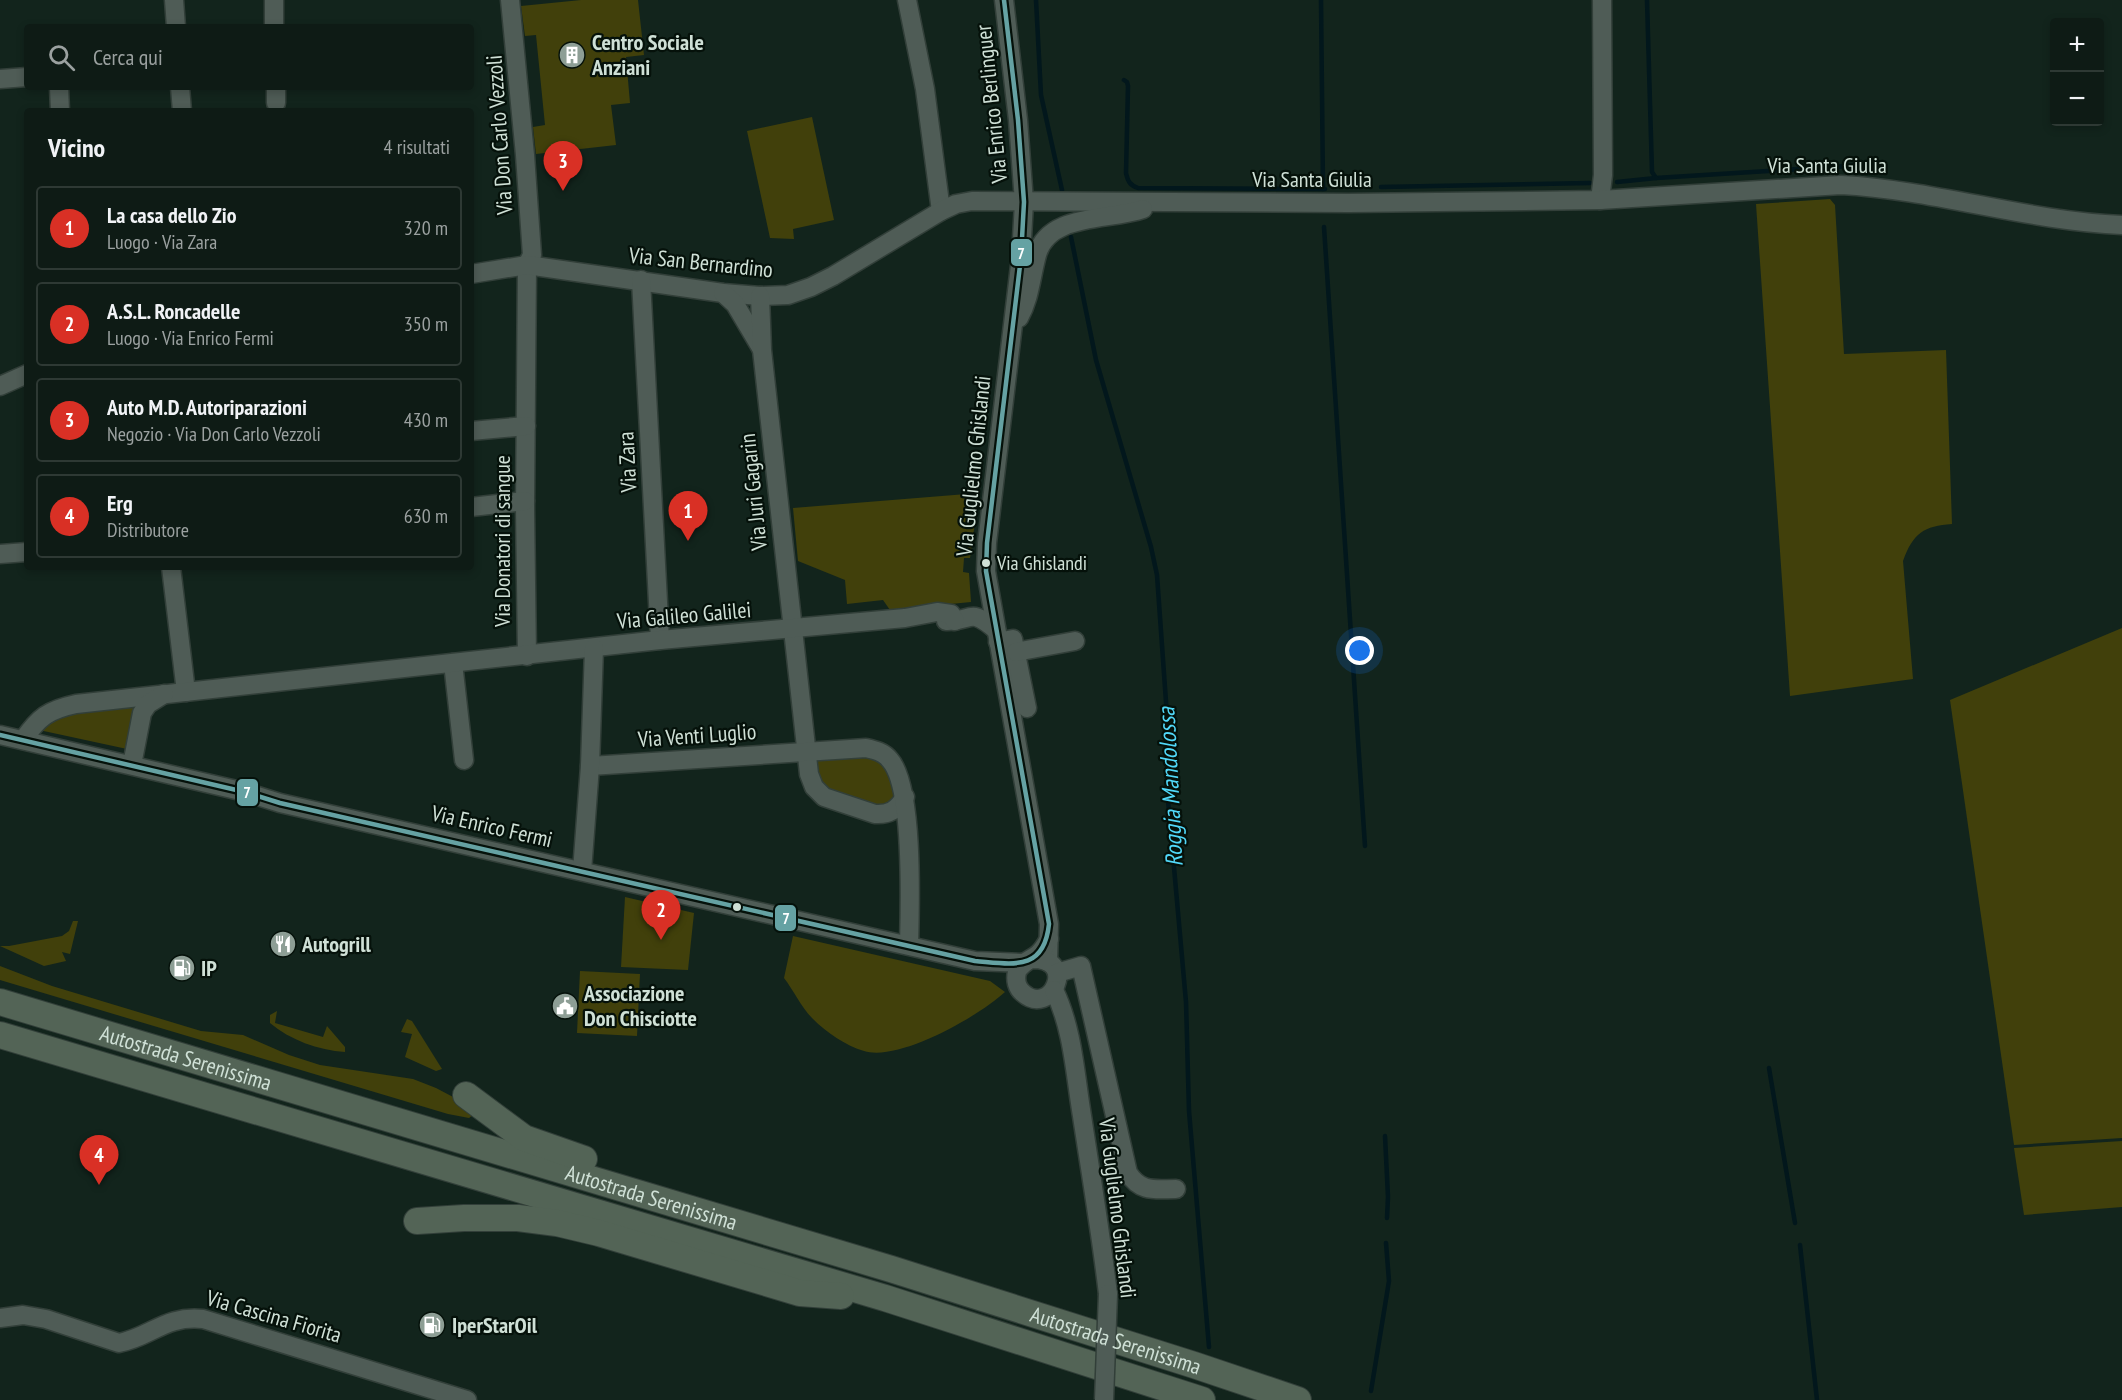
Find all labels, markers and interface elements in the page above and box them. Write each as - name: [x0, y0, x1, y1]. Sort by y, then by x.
- map controls: [2050, 18, 2104, 126]
- button: +: [2050, 18, 2104, 72]
- street label: Via Enrico Berlinguer: [969, 23, 1013, 186]
- search box: [24, 24, 474, 90]
- place label: Centro Sociale Anziani: [591, 28, 704, 81]
- building icon: Centro Sociale Anziani: [557, 40, 587, 70]
- icon: search: [45, 41, 78, 74]
- text: Cerca qui: [93, 43, 163, 71]
- street label: Via Don Carlo Vezzoli: [479, 54, 519, 217]
- button: −: [2050, 72, 2104, 126]
- text: Vicino: [48, 131, 105, 164]
- text: 4 risultati: [384, 134, 450, 160]
- pin: 3: [544, 142, 582, 191]
- street label: Via Santa Giulia: [1766, 151, 1887, 179]
- street label: Via Santa Giulia: [1251, 165, 1372, 193]
- text: La casa dello Zio: [107, 201, 237, 229]
- text: 1: [65, 215, 74, 241]
- text: 320 m: [404, 215, 448, 241]
- text: Luogo · Via Zara: [107, 229, 217, 255]
- line badge: 7: [1010, 238, 1033, 267]
- street label: Via San Bernardino: [627, 240, 774, 283]
- text: 7: [1017, 243, 1025, 263]
- text: A.S.L. Roncadelle: [107, 297, 240, 325]
- text: 2: [65, 311, 74, 337]
- text: 350 m: [404, 311, 448, 337]
- text: Luogo · Via Enrico Fermi: [107, 325, 274, 351]
- street label: Via Guglielmo Ghislandi: [949, 374, 996, 559]
- text: Auto M.D. Autoriparazioni: [107, 393, 307, 421]
- text: 3: [65, 407, 74, 433]
- text: 430 m: [404, 407, 448, 433]
- text: Negozio · Via Don Carlo Vezzoli: [107, 421, 321, 447]
- street label: Via Zara: [611, 431, 643, 494]
- street label: Via Juri Gagarin: [733, 432, 773, 553]
- street label: Via Donatori di sangue: [488, 455, 516, 628]
- text: Erg: [107, 489, 133, 517]
- pin: 1: [668, 492, 708, 541]
- text: 4: [65, 503, 74, 529]
- text: 630 m: [404, 503, 448, 529]
- text: Distributore: [107, 517, 189, 543]
- place label: Via Ghislandi: [996, 550, 1087, 576]
- marker: Via Ghislandi: [980, 557, 992, 569]
- street label: Via Galileo Galilei: [615, 595, 752, 635]
- your location: [1345, 636, 1374, 665]
- water label: Roggia Mandolossa: [1150, 705, 1190, 867]
- street label: Via Venti Luglio: [636, 717, 757, 753]
- line badge: 7: [236, 778, 259, 807]
- text: 7: [243, 782, 251, 802]
- street label: Via Enrico Fermi: [428, 798, 555, 854]
- pin: 2: [642, 890, 680, 940]
- unlabelled marker: [731, 901, 743, 913]
- line badge: 7: [774, 904, 797, 932]
- text: 7: [782, 908, 790, 928]
- restaurant icon: Autogrill: [268, 929, 298, 959]
- place label: Autogrill: [301, 930, 372, 958]
- fuel station icon: IP: [167, 953, 197, 983]
- place label: IP: [201, 954, 217, 982]
- place label: Associazione Don Chisciotte: [583, 979, 697, 1032]
- public building icon: Associazione Don Chisciotte: [550, 991, 580, 1021]
- street label: Autostrada Serenissima: [97, 1019, 275, 1097]
- street label: Via Guglielmo Ghislandi: [1093, 1115, 1143, 1300]
- pin: 4: [80, 1136, 118, 1185]
- street label: Autostrada Serenissima: [562, 1158, 740, 1236]
- street label: Via Cascina Fiorita: [202, 1283, 345, 1349]
- street label: Autostrada Serenissima: [1027, 1300, 1205, 1380]
- fuel station icon: IperStarOil: [417, 1310, 447, 1340]
- place label: IperStarOil: [452, 1311, 538, 1339]

